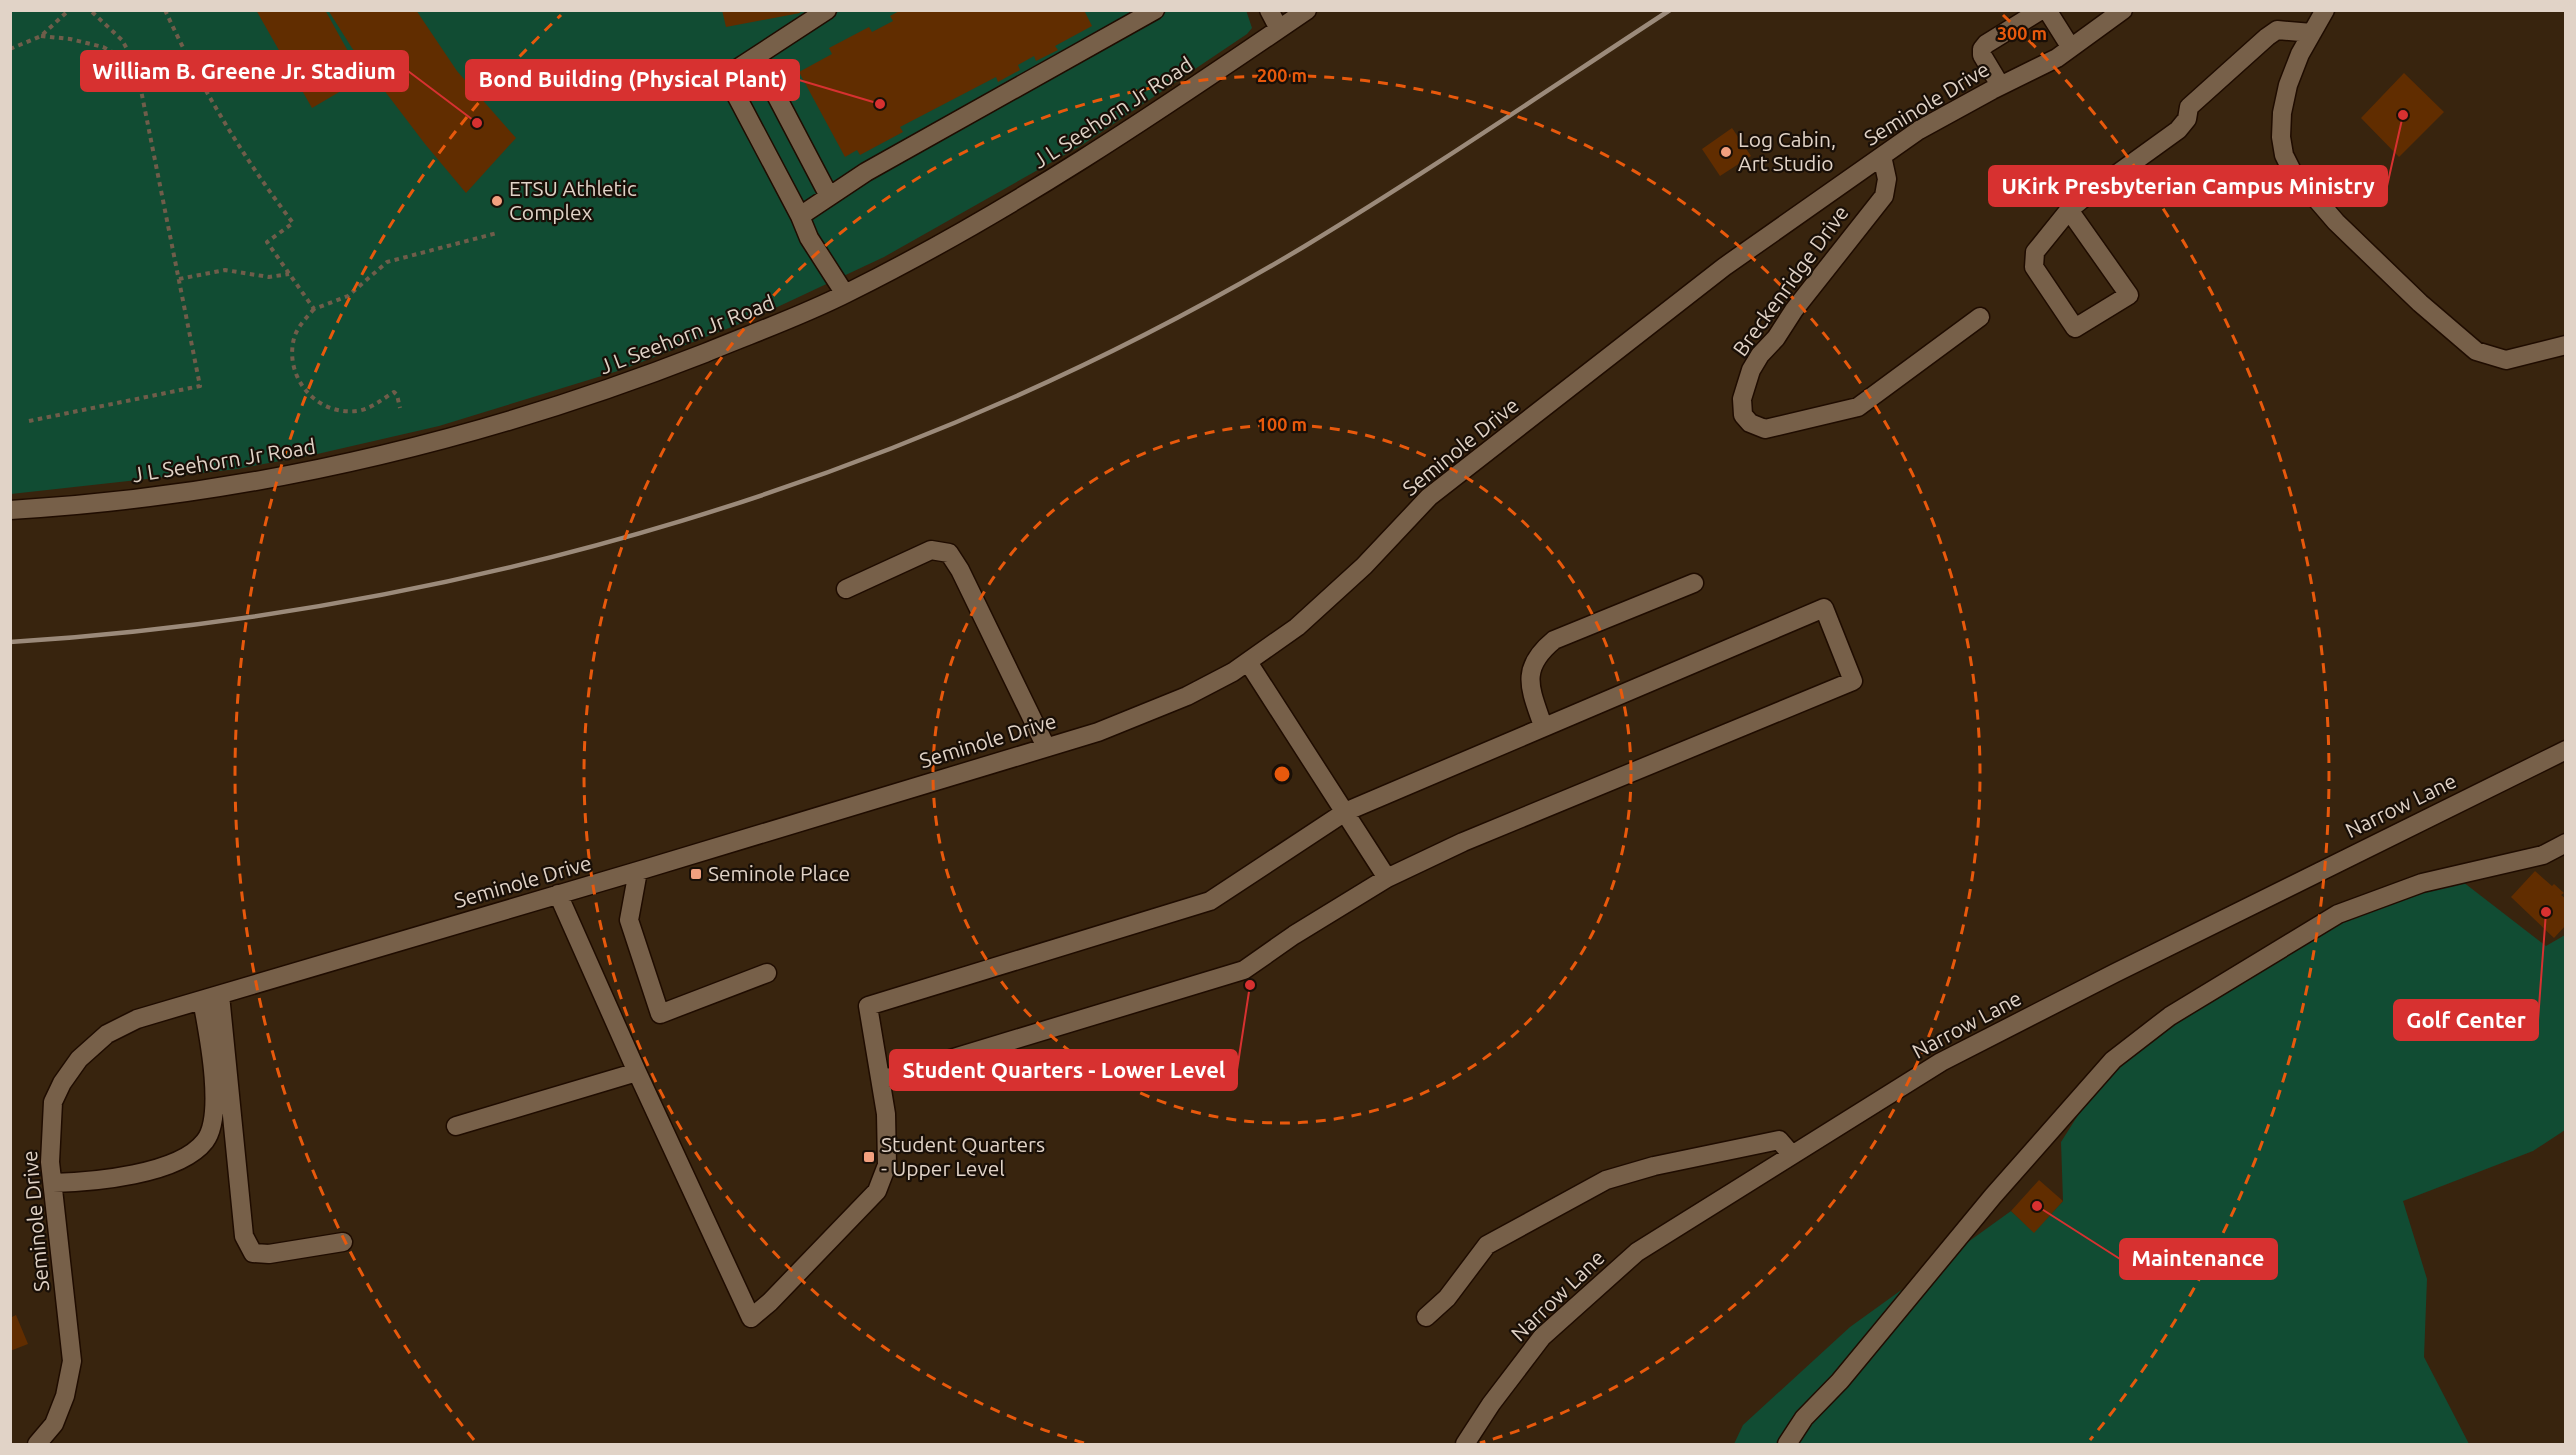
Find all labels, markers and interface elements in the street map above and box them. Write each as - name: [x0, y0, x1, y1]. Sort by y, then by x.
- text: 300 m: [1997, 23, 2047, 43]
- callout: William B. Greene Jr. Stadium: [81, 51, 408, 91]
- street label: J L Seehorn Jr Road: [1028, 52, 1197, 173]
- street label: Seminole Drive: [1860, 56, 1993, 150]
- text: William B. Greene Jr. Stadium: [92, 58, 396, 83]
- callout: Bond Building (Physical Plant): [466, 60, 799, 100]
- text: 200 m: [1257, 65, 1307, 85]
- text: Bond Building (Physical Plant): [479, 66, 787, 92]
- place label: Log Cabin, Art Studio: [1738, 127, 1836, 175]
- marker: Log Cabin, Art Studio: [1719, 145, 1733, 159]
- callout: UKirk Presbyterian Campus Ministry: [1989, 166, 2387, 206]
- text: UKirk Presbyterian Campus Ministry: [2001, 173, 2375, 198]
- place label: ETSU Athletic Complex: [509, 176, 637, 224]
- marker: ETSU Athletic Complex: [490, 194, 504, 208]
- street label: Breckenridge Drive: [1728, 201, 1853, 360]
- street label: J L Seehorn Jr Road: [596, 290, 777, 378]
- street label: Seminole Drive: [1398, 392, 1523, 500]
- text: 100 m: [1257, 414, 1307, 434]
- street label: J L Seehorn Jr Road: [130, 434, 317, 486]
- street label: Seminole Drive: [916, 708, 1059, 772]
- centre of rings: [1272, 764, 1292, 784]
- street label: Narrow Lane: [2341, 768, 2460, 842]
- street label: Seminole Drive: [451, 850, 594, 912]
- place label: Seminole Place: [708, 861, 850, 885]
- marker: Seminole Place: [689, 867, 703, 881]
- street label: Narrow Lane: [1908, 985, 2025, 1063]
- callout: Golf Center: [2394, 1000, 2538, 1040]
- text: Golf Center: [2406, 1007, 2526, 1032]
- callout: Student Quarters - Lower Level: [890, 1050, 1237, 1090]
- text: Student Quarters - Lower Level: [902, 1057, 1226, 1082]
- place label: Student Quarters - Upper Level: [881, 1132, 1045, 1180]
- street label: Seminole Drive: [17, 1149, 53, 1293]
- marker: Student Quarters - Upper Level: [862, 1150, 876, 1164]
- callout: Maintenance: [2120, 1239, 2277, 1279]
- street label: Narrow Lane: [1506, 1245, 1609, 1346]
- text: Maintenance: [2131, 1245, 2265, 1270]

